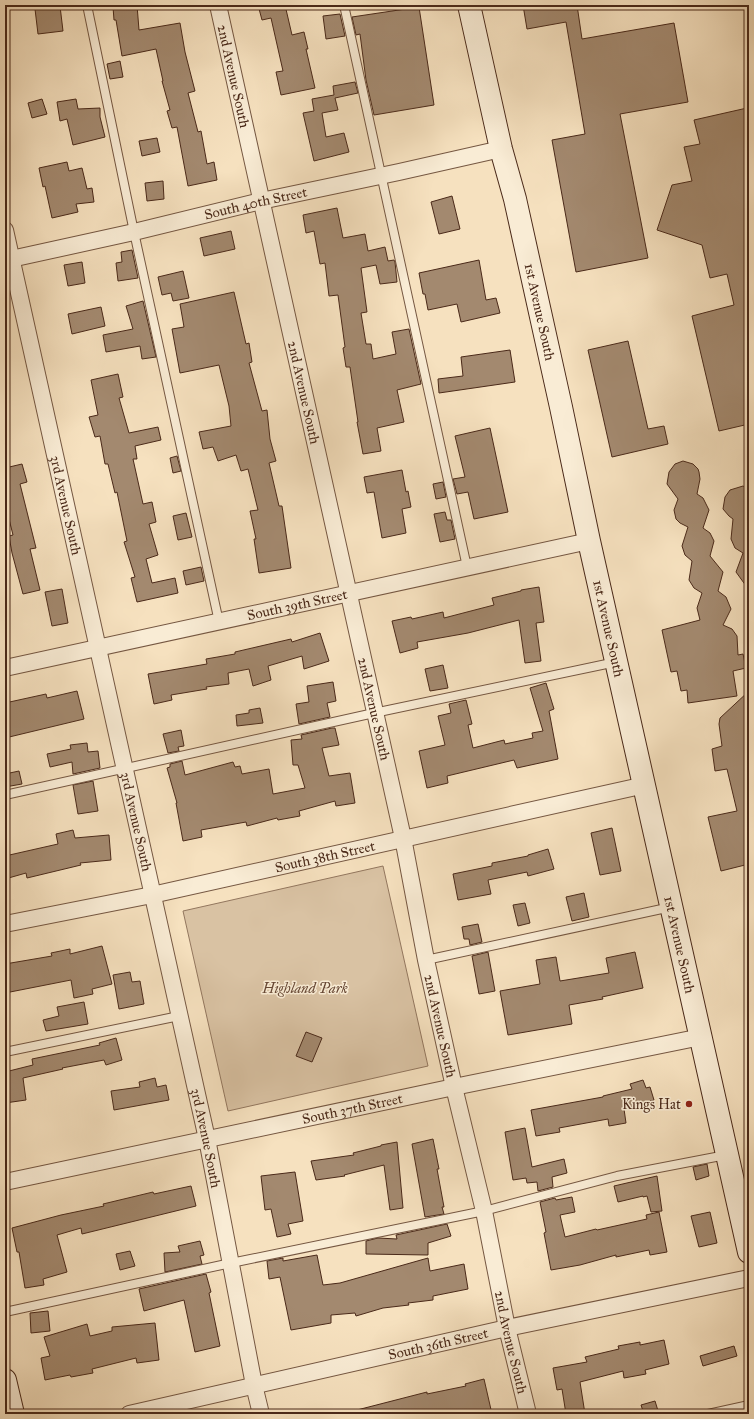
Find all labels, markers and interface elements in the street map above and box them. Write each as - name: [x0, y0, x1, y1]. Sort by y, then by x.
- street label: 2nd Avenue South: [214, 23, 254, 130]
- street label: South 40th Street: [202, 183, 309, 223]
- street label: 1st Avenue South: [521, 262, 559, 362]
- street label: 2nd Avenue South: [284, 339, 324, 446]
- street label: 3rd Avenue South: [47, 454, 86, 557]
- street label: 1st Avenue South: [590, 578, 628, 679]
- street label: South 39th Street: [245, 585, 349, 624]
- street label: 2nd Avenue South: [355, 656, 394, 762]
- street label: 3rd Avenue South: [117, 770, 156, 873]
- street label: South 38th Street: [273, 837, 377, 876]
- street label: 1st Avenue South: [661, 894, 699, 995]
- street label: 2nd Avenue South: [421, 973, 460, 1079]
- park label: Highland Park: [261, 980, 349, 997]
- street label: 3rd Avenue South: [187, 1087, 225, 1189]
- street label: South 37th Street: [301, 1090, 404, 1127]
- place label: Kings Hat: [622, 1096, 681, 1113]
- marker: Kings Hat: [684, 1099, 694, 1109]
- street label: 2nd Avenue South: [491, 1289, 531, 1396]
- street label: South 36th Street: [387, 1324, 490, 1363]

